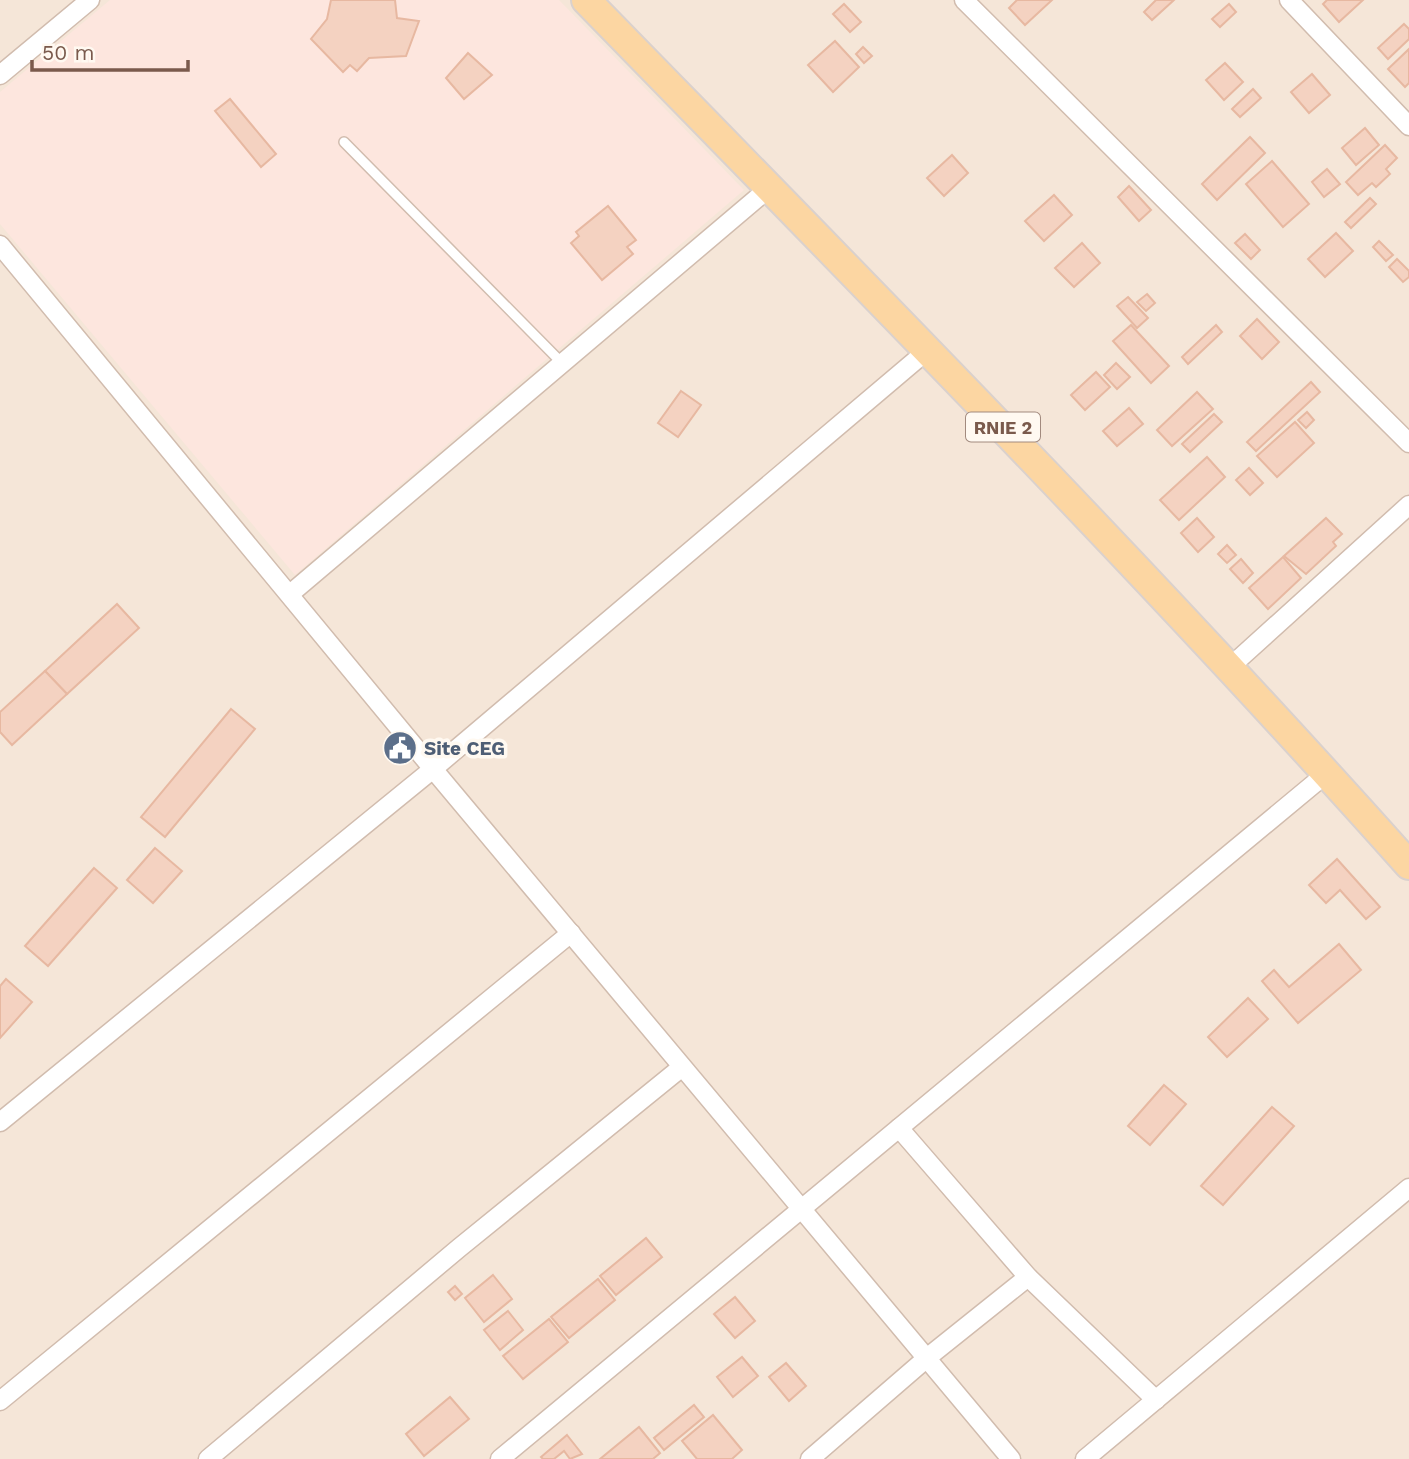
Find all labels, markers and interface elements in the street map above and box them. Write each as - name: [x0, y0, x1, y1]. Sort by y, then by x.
- scale bar: [32, 28, 187, 72]
- text: 50 m: [42, 40, 94, 65]
- road number: RNIE 2: [966, 412, 1040, 442]
- public building icon: Site CEG: [381, 729, 419, 767]
- place label: Site CEG: [424, 737, 505, 760]

